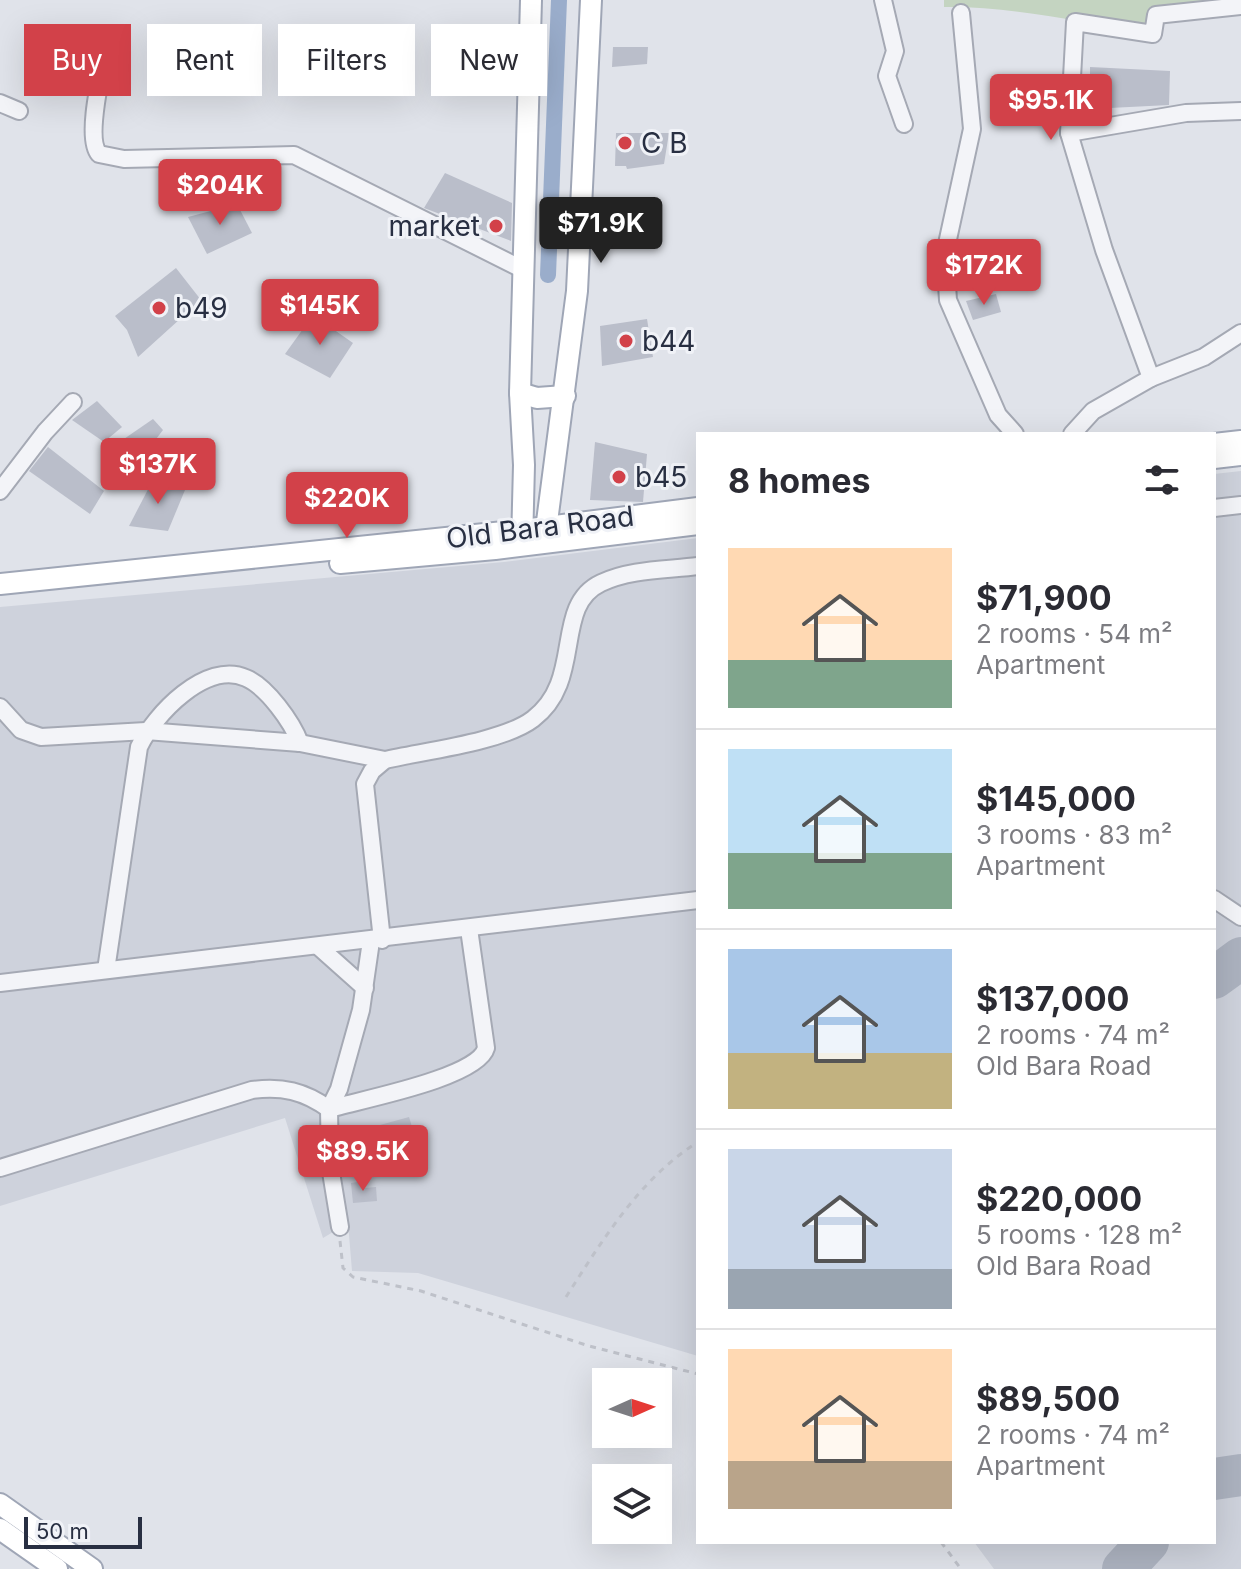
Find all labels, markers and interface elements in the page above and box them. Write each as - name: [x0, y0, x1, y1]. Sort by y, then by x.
- chip: Buy: [24, 24, 131, 96]
- chip: Rent: [147, 24, 262, 96]
- chip: Filters: [278, 24, 415, 96]
- chip: New: [431, 24, 547, 96]
- pin: $95.1K: [986, 74, 1116, 142]
- text: $95.1K: [1008, 84, 1094, 115]
- place label: C B: [641, 126, 688, 160]
- marker: C B: [616, 134, 634, 152]
- pin: $204K: [164, 159, 276, 227]
- text: $204K: [176, 169, 264, 200]
- pin: $71.9K: [536, 197, 666, 265]
- text: $71.9K: [557, 207, 645, 238]
- place label: market: [389, 209, 480, 243]
- marker: market: [487, 217, 505, 235]
- pin: $172K: [928, 239, 1040, 307]
- text: $172K: [945, 249, 1023, 280]
- pin: $145K: [264, 279, 376, 347]
- text: $145K: [279, 289, 361, 320]
- place label: b49: [175, 291, 228, 325]
- marker: b49: [150, 299, 168, 317]
- place label: b44: [642, 324, 695, 358]
- marker: b44: [617, 332, 635, 350]
- pin: $137K: [102, 438, 214, 506]
- text: $137K: [119, 448, 197, 479]
- icon: filters: [1140, 458, 1184, 502]
- place label: b45: [635, 460, 687, 494]
- text: 8 homes: [728, 460, 871, 501]
- marker: b45: [610, 468, 628, 486]
- pin: $220K: [291, 472, 403, 540]
- text: $220K: [304, 482, 390, 513]
- street label: Old Bara Road: [444, 499, 636, 555]
- text: $71,900: [976, 577, 1112, 618]
- icon: home: [792, 580, 888, 676]
- text: 2 rooms · 54 m²: [976, 618, 1173, 649]
- text: Apartment: [976, 649, 1105, 680]
- text: $145,000: [976, 778, 1136, 819]
- icon: home: [792, 781, 888, 877]
- text: 3 rooms · 83 m²: [976, 819, 1172, 850]
- text: Apartment: [976, 850, 1105, 881]
- text: $137,000: [976, 978, 1130, 1019]
- icon: home: [792, 981, 888, 1077]
- text: 2 rooms · 74 m²: [976, 1019, 1170, 1050]
- text: Old Bara Road: [976, 1050, 1151, 1081]
- pin: $89.5K: [298, 1125, 428, 1193]
- text: $89.5K: [316, 1135, 410, 1166]
- text: $220,000: [976, 1178, 1142, 1219]
- icon: home: [792, 1181, 888, 1277]
- text: 5 rooms · 128 m²: [976, 1219, 1182, 1250]
- text: Old Bara Road: [976, 1250, 1151, 1281]
- north arrow: [592, 1368, 672, 1448]
- map controls: [592, 1368, 672, 1544]
- text: $89,500: [976, 1378, 1120, 1419]
- icon: home: [792, 1381, 888, 1477]
- text: 2 rooms · 74 m²: [976, 1419, 1170, 1450]
- text: Apartment: [976, 1450, 1105, 1481]
- button: layers: [592, 1464, 672, 1544]
- scale bar: [24, 1513, 142, 1549]
- text: 50 m: [36, 1518, 89, 1544]

